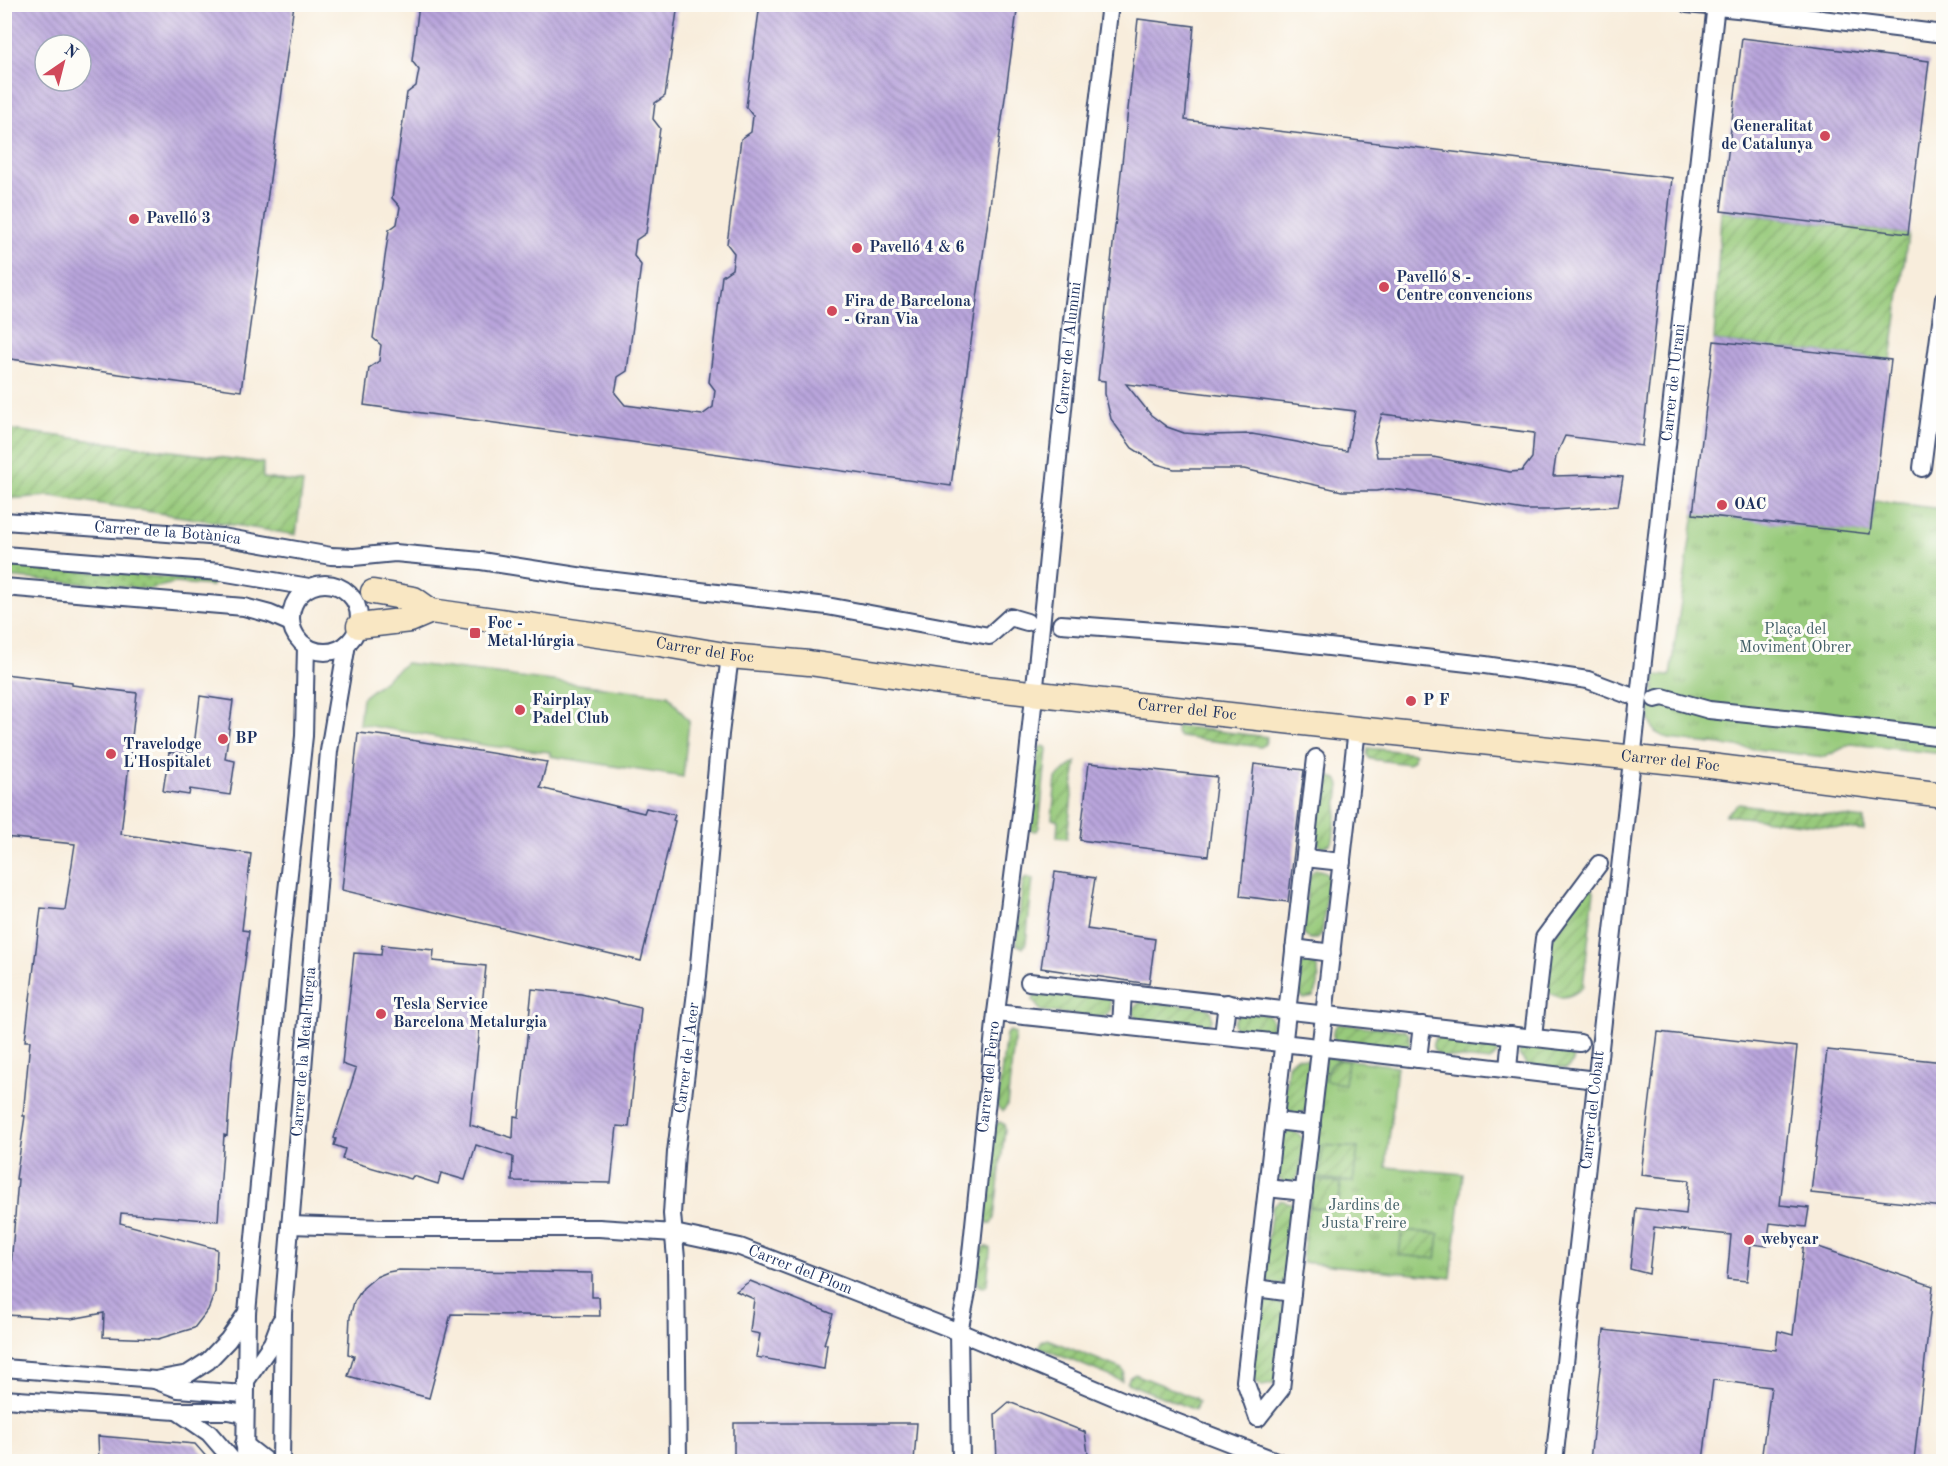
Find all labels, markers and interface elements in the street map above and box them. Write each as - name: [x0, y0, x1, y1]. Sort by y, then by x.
- north arrow: [33, 33, 93, 93]
- text: N: [61, 42, 81, 63]
- place label: Generalitat de Catalunya: [1721, 119, 1813, 153]
- marker: Generalitat de Catalunya: [1818, 129, 1832, 143]
- place label: Pavelló 3: [146, 211, 211, 227]
- marker: Pavelló 3: [127, 212, 141, 226]
- place label: Pavelló 4 & 6: [869, 240, 965, 256]
- marker: Pavelló 4 & 6: [850, 241, 864, 255]
- place label: Pavelló 8 - Centre convencions: [1396, 270, 1532, 304]
- marker: Pavelló 8 - Centre convencions: [1377, 280, 1391, 294]
- street label: Carrer de l'Alumini: [1054, 281, 1085, 416]
- place label: Fira de Barcelona - Gran Via: [844, 294, 971, 328]
- marker: Fira de Barcelona - Gran Via: [825, 304, 839, 318]
- street label: Carrer de l'Urani: [1659, 323, 1688, 442]
- place label: OAC: [1734, 497, 1766, 513]
- marker: OAC: [1715, 498, 1729, 512]
- street label: Carrer de la Botànica: [93, 520, 242, 548]
- place label: Foc - Metal·lúrgia: [487, 616, 575, 650]
- park label: Plaça del Moviment Obrer: [1739, 622, 1851, 656]
- marker: Foc - Metal·lúrgia: [468, 626, 482, 640]
- street label: Carrer del Foc: [654, 635, 755, 666]
- place label: Fairplay Padel Club: [532, 693, 609, 727]
- place label: P F: [1423, 693, 1450, 709]
- marker: P F: [1404, 694, 1418, 708]
- street label: Carrer del Foc: [1137, 697, 1237, 724]
- marker: Fairplay Padel Club: [513, 703, 527, 717]
- place label: BP: [235, 731, 258, 747]
- marker: BP: [216, 732, 230, 746]
- place label: Travelodge L'Hospitalet: [123, 737, 212, 771]
- marker: Travelodge L'Hospitalet: [104, 747, 118, 761]
- street label: Carrer del Foc: [1620, 748, 1721, 775]
- street label: Carrer de la Metal·lúrgia: [289, 966, 319, 1138]
- place label: Tesla Service Barcelona Metalurgia: [393, 997, 547, 1031]
- street label: Carrer de l'Acer: [673, 1001, 703, 1114]
- marker: Tesla Service Barcelona Metalurgia: [374, 1007, 388, 1021]
- street label: Carrer del Ferro: [976, 1020, 1003, 1134]
- street label: Carrer del Cobalt: [1579, 1050, 1608, 1170]
- park label: Jardins de Justa Freire: [1321, 1198, 1407, 1232]
- place label: webycar: [1761, 1232, 1819, 1248]
- marker: webycar: [1742, 1233, 1756, 1247]
- street label: Carrer del Plom: [746, 1243, 855, 1298]

